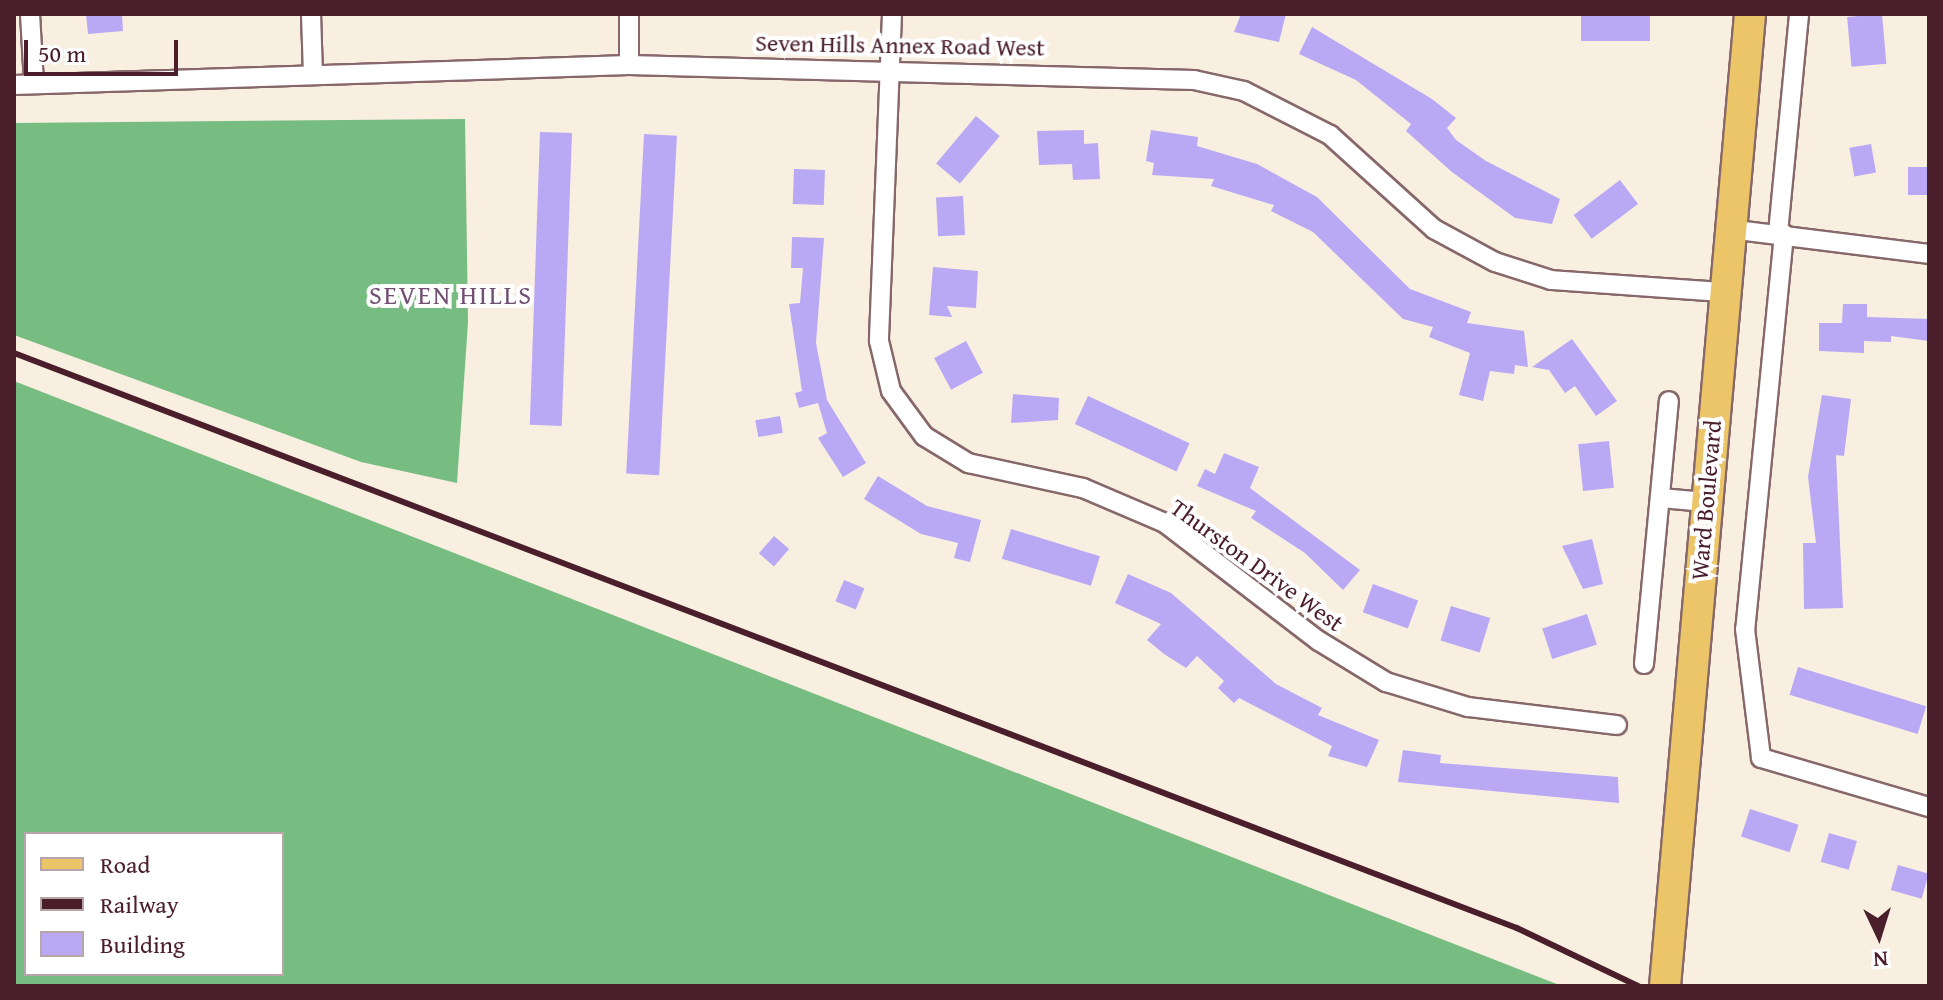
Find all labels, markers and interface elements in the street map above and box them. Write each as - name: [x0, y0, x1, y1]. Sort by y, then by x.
- scale bar: [28, 24, 182, 74]
- street label: Seven Hills Annex Road West: [755, 28, 1045, 62]
- text: 50 m: [38, 36, 86, 71]
- district label: SEVEN HILLS: [369, 279, 533, 311]
- street label: Ward Boulevard: [1685, 419, 1727, 581]
- street label: Thurston Drive West: [1165, 493, 1349, 637]
- legend: [24, 832, 284, 976]
- text: Road: [100, 847, 150, 882]
- text: Railway: [100, 887, 179, 922]
- north arrow: [1839, 896, 1919, 976]
- text: Building: [100, 927, 185, 962]
- text: N: [1872, 943, 1889, 976]

